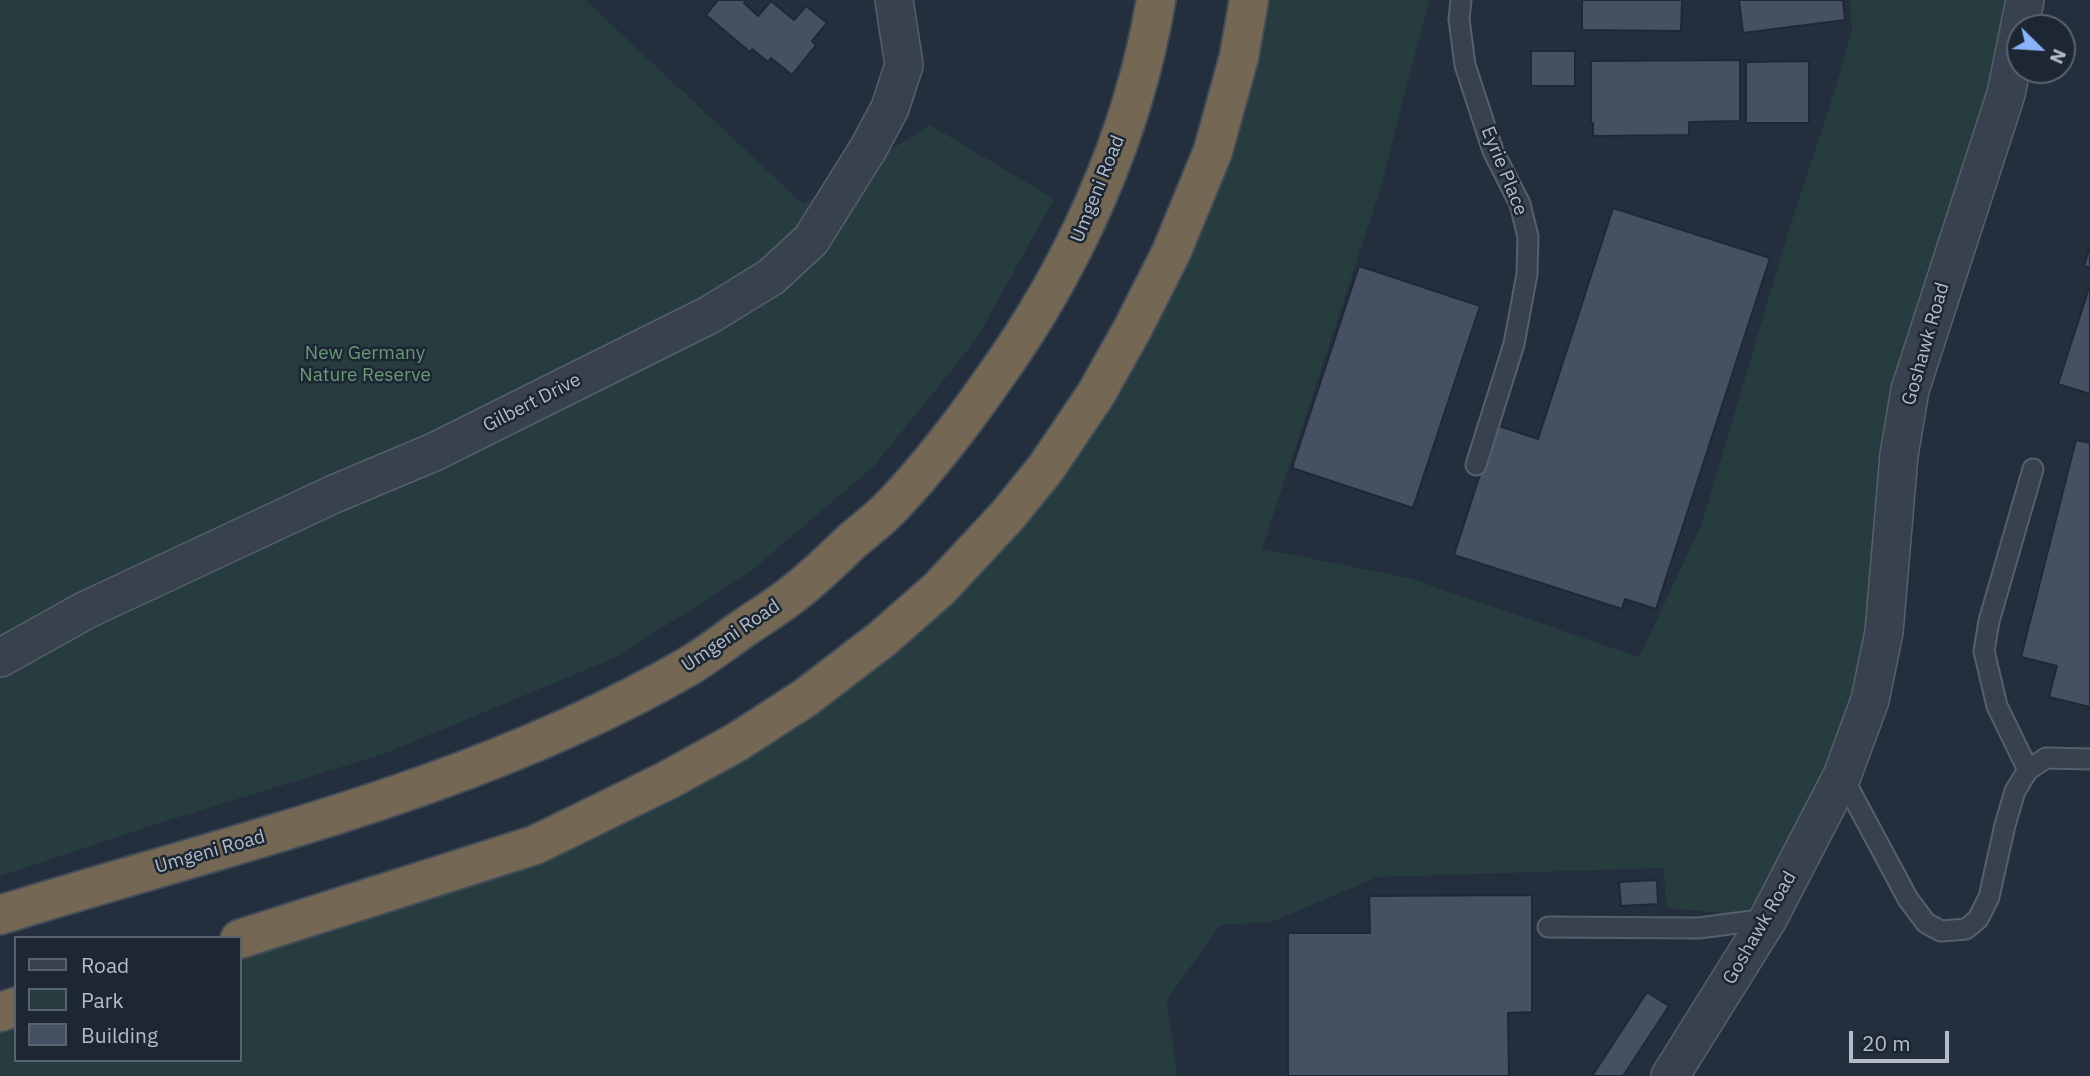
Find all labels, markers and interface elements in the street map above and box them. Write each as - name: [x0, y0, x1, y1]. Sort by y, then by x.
- north arrow: [2006, 14, 2076, 84]
- text: N: [2045, 46, 2072, 68]
- street label: Eyrie Place: [1476, 123, 1532, 219]
- street label: Umgeni Road: [1066, 132, 1130, 246]
- street label: Goshawk Road: [1898, 280, 1954, 408]
- park label: New Germany Nature Reserve: [299, 343, 431, 387]
- street label: Gilbert Drive: [479, 369, 585, 437]
- street label: Umgeni Road: [678, 595, 784, 677]
- street label: Umgeni Road: [152, 825, 268, 879]
- street label: Goshawk Road: [1718, 867, 1802, 989]
- legend: [14, 936, 242, 1062]
- text: Road: [81, 951, 129, 979]
- text: Park: [81, 986, 124, 1014]
- scale bar: [1852, 1016, 1952, 1060]
- text: Building: [81, 1021, 158, 1049]
- text: 20 m: [1862, 1029, 1911, 1057]

